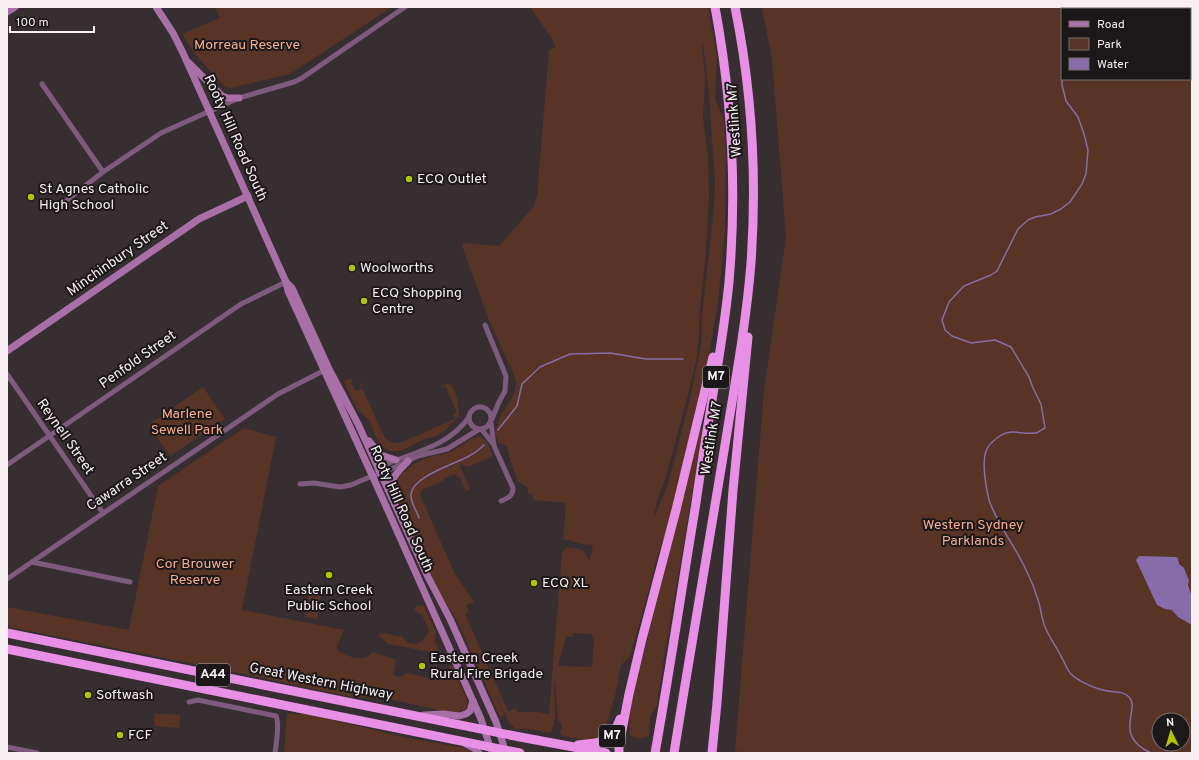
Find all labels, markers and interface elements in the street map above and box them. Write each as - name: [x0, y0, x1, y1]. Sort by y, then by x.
- scale bar: [10, 8, 94, 34]
- legend: [1061, 8, 1191, 80]
- text: 100 m: [16, 15, 49, 31]
- text: Road: [1097, 17, 1125, 33]
- park label: Morreau Reserve: [194, 37, 300, 54]
- text: Park: [1097, 37, 1122, 53]
- text: Water: [1097, 57, 1129, 73]
- street label: Rooty Hill Road South: [199, 72, 271, 204]
- street label: Westlink M7: [724, 82, 746, 158]
- place label: ECQ Outlet: [417, 171, 487, 188]
- marker: ECQ Outlet: [404, 174, 414, 184]
- place label: St Agnes Catholic High School: [39, 181, 149, 214]
- marker: St Agnes Catholic High School: [26, 192, 36, 202]
- street label: Minchinbury Street: [64, 218, 172, 300]
- place label: Woolworths: [360, 260, 434, 277]
- marker: Woolworths: [347, 263, 357, 273]
- place label: ECQ Shopping Centre: [372, 285, 462, 318]
- marker: ECQ Shopping Centre: [359, 296, 369, 306]
- street label: Penfold Street: [96, 327, 180, 393]
- road number: M7: [703, 366, 729, 388]
- street label: Reynell Street: [33, 396, 97, 478]
- street label: Westlink M7: [698, 400, 726, 476]
- park label: Marlene Sewell Park: [151, 406, 223, 439]
- street label: Rooty Hill Road South: [365, 443, 437, 575]
- street label: Cawarra Street: [84, 449, 170, 515]
- park label: Western Sydney Parklands: [923, 517, 1023, 550]
- park label: Cor Brouwer Reserve: [156, 556, 235, 589]
- marker: Eastern Creek Public School: [324, 570, 334, 580]
- place label: ECQ XL: [542, 575, 589, 592]
- marker: ECQ XL: [529, 578, 539, 588]
- place label: Eastern Creek Public School: [285, 582, 373, 615]
- place label: Eastern Creek Rural Fire Brigade: [430, 650, 543, 683]
- street label: Great Western Highway: [248, 660, 394, 704]
- marker: Eastern Creek Rural Fire Brigade: [417, 661, 427, 671]
- road number: A44: [196, 664, 230, 686]
- place label: Softwash: [96, 687, 153, 704]
- marker: Softwash: [83, 690, 93, 700]
- north arrow: [1151, 712, 1191, 752]
- text: N: [1166, 716, 1175, 730]
- road number: M7: [599, 725, 625, 747]
- place label: FCF: [128, 727, 152, 744]
- marker: FCF: [115, 730, 125, 740]

